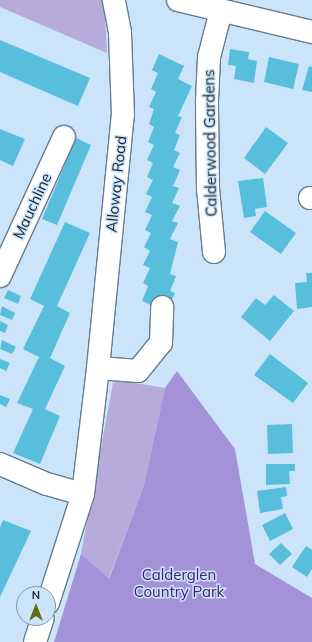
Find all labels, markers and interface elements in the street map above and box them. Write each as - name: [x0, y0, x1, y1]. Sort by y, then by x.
- street label: Calderwood Gardens: [200, 69, 220, 217]
- street label: Alloway Road: [102, 135, 130, 233]
- street label: Mauchline: [9, 170, 55, 242]
- park label: Calderglen Country Park: [134, 565, 224, 600]
- north arrow: [16, 586, 56, 626]
- text: N: [32, 588, 40, 602]

